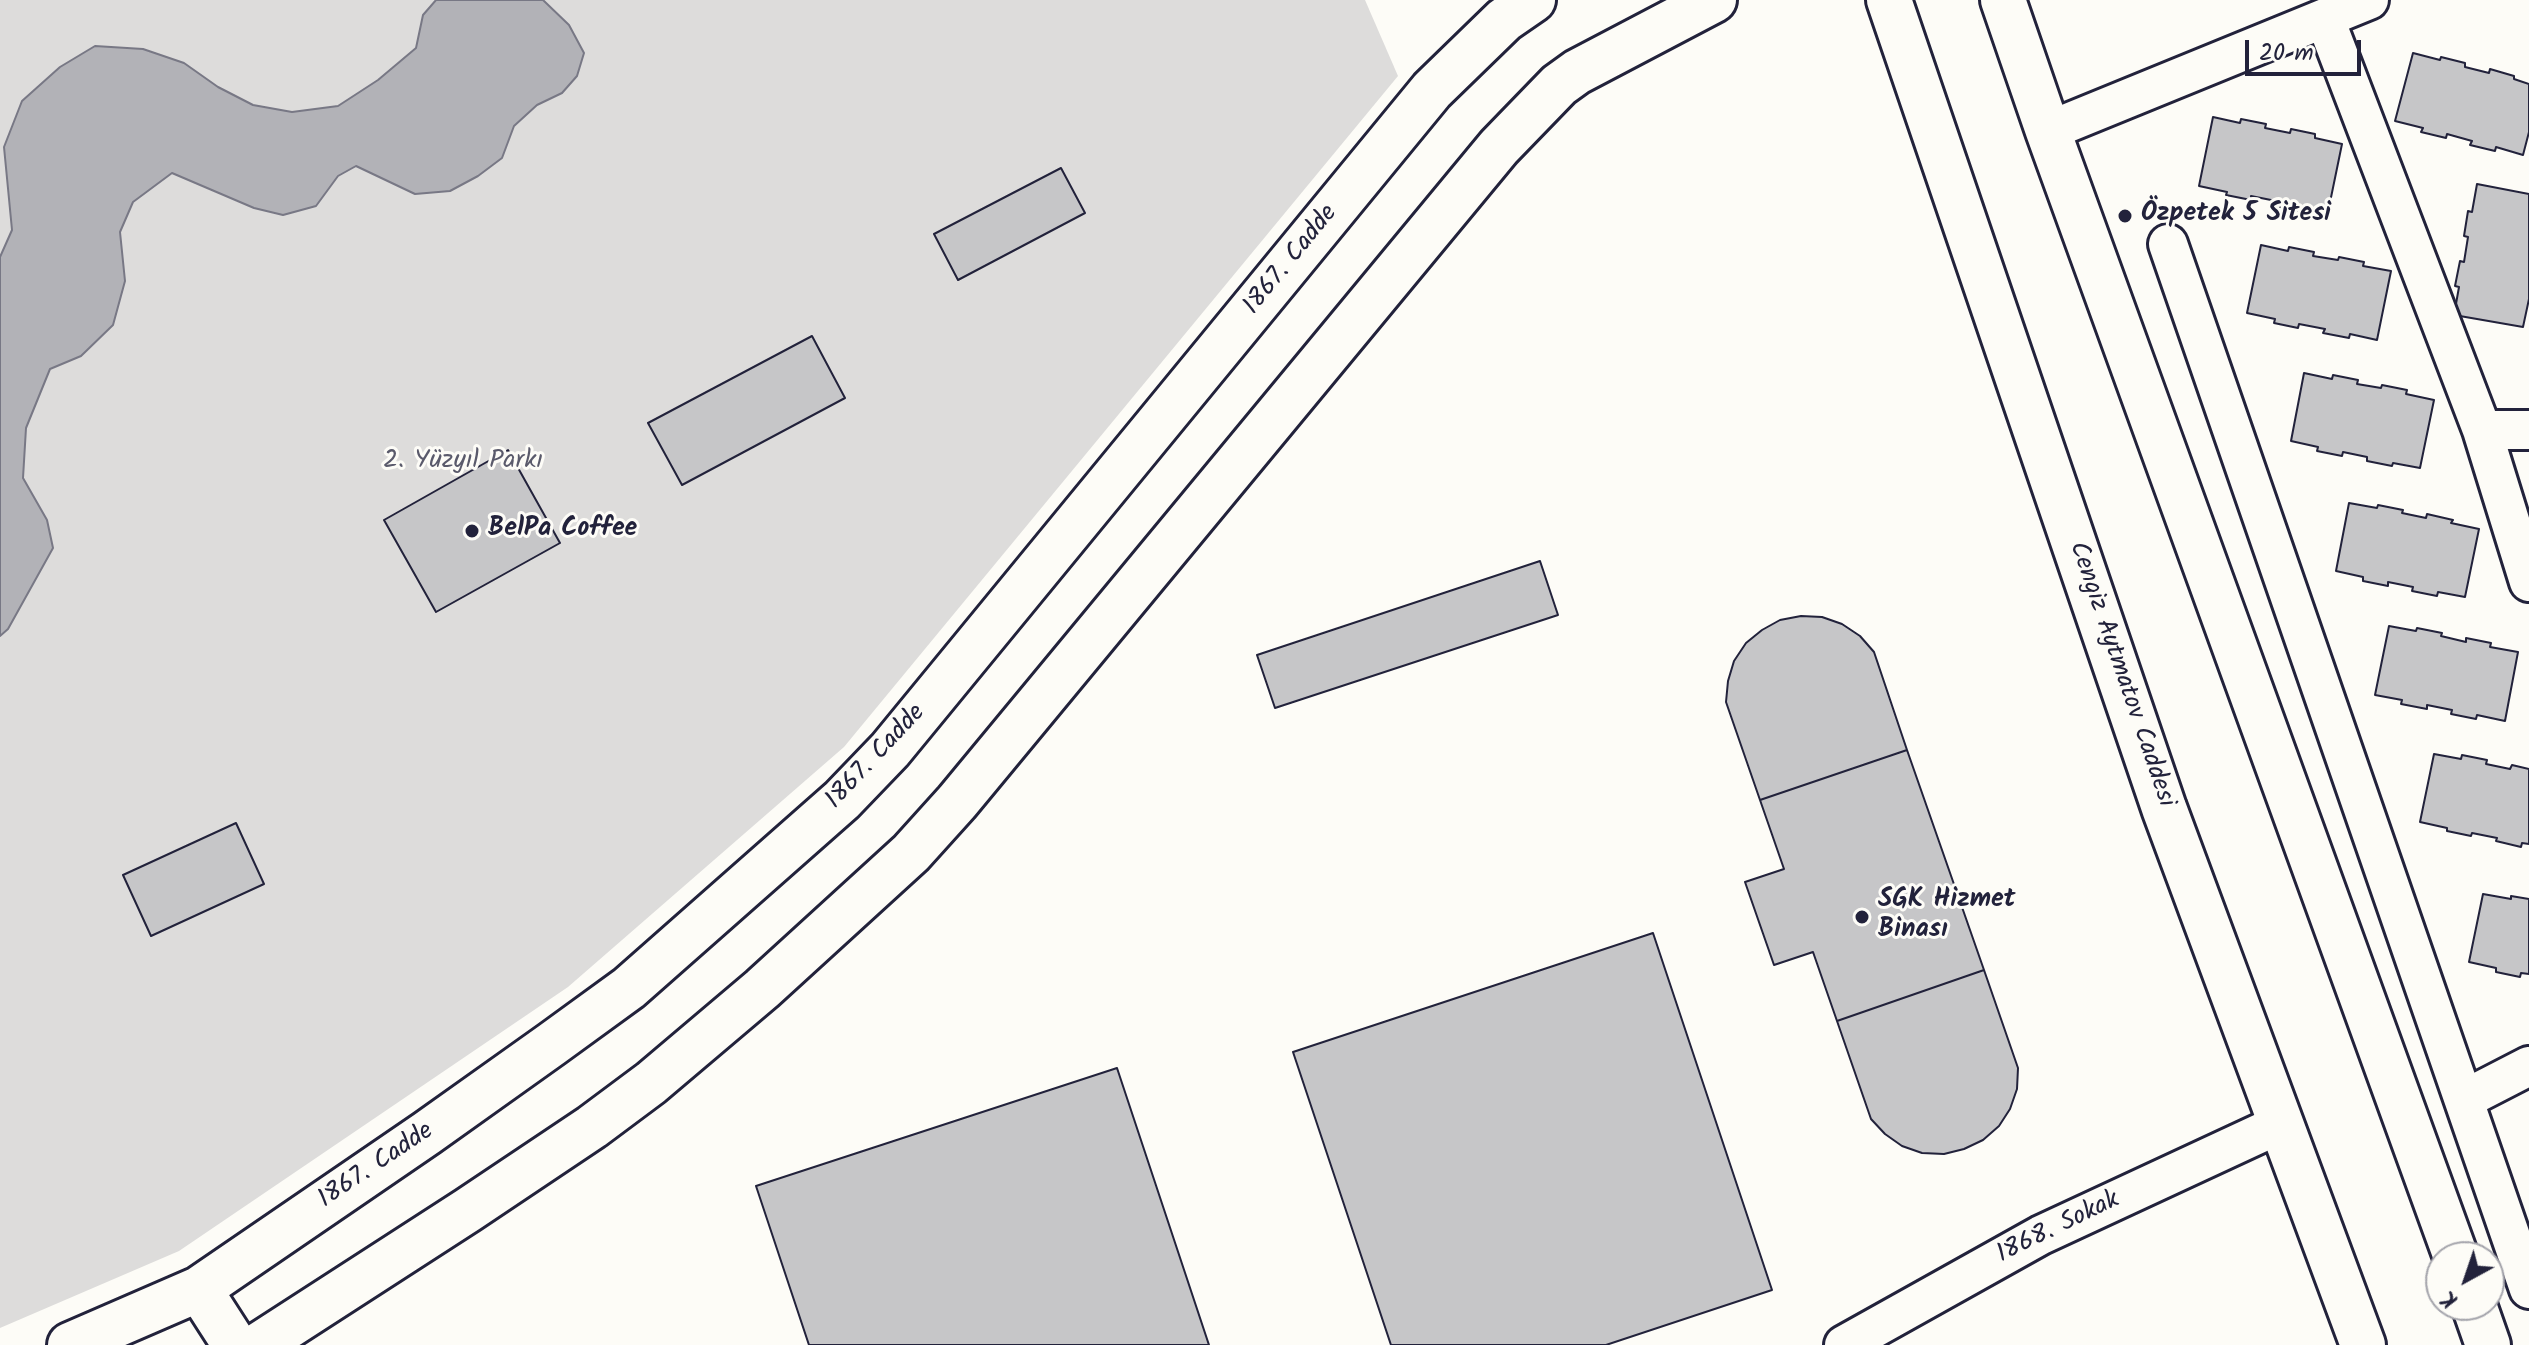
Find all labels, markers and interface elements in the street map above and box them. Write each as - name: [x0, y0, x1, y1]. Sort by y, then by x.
- scale bar: [2249, 24, 2365, 74]
- text: 20 m: [2259, 34, 2314, 73]
- street label: 1867. Cadde: [1238, 200, 1346, 322]
- place label: Özpetek 5 Sitesi: [2141, 200, 2331, 232]
- marker: Özpetek 5 Sitesi: [2116, 207, 2134, 225]
- park label: 2. Yüzyıl Parkı: [383, 447, 543, 479]
- place label: BelPa Coffee: [488, 515, 637, 547]
- marker: BelPa Coffee: [463, 522, 481, 540]
- street label: Cengiz Aytmatov Caddesi: [2060, 538, 2180, 812]
- street label: 1867. Cadde: [820, 699, 934, 817]
- place label: SGK Hizmet Binası: [1878, 886, 2015, 948]
- marker: SGK Hizmet Binası: [1853, 908, 1871, 926]
- street label: 1867. Cadde: [313, 1117, 441, 1217]
- street label: 1868. Sokak: [1993, 1186, 2125, 1272]
- north arrow: [2425, 1241, 2505, 1321]
- text: K: [2434, 1281, 2467, 1316]

